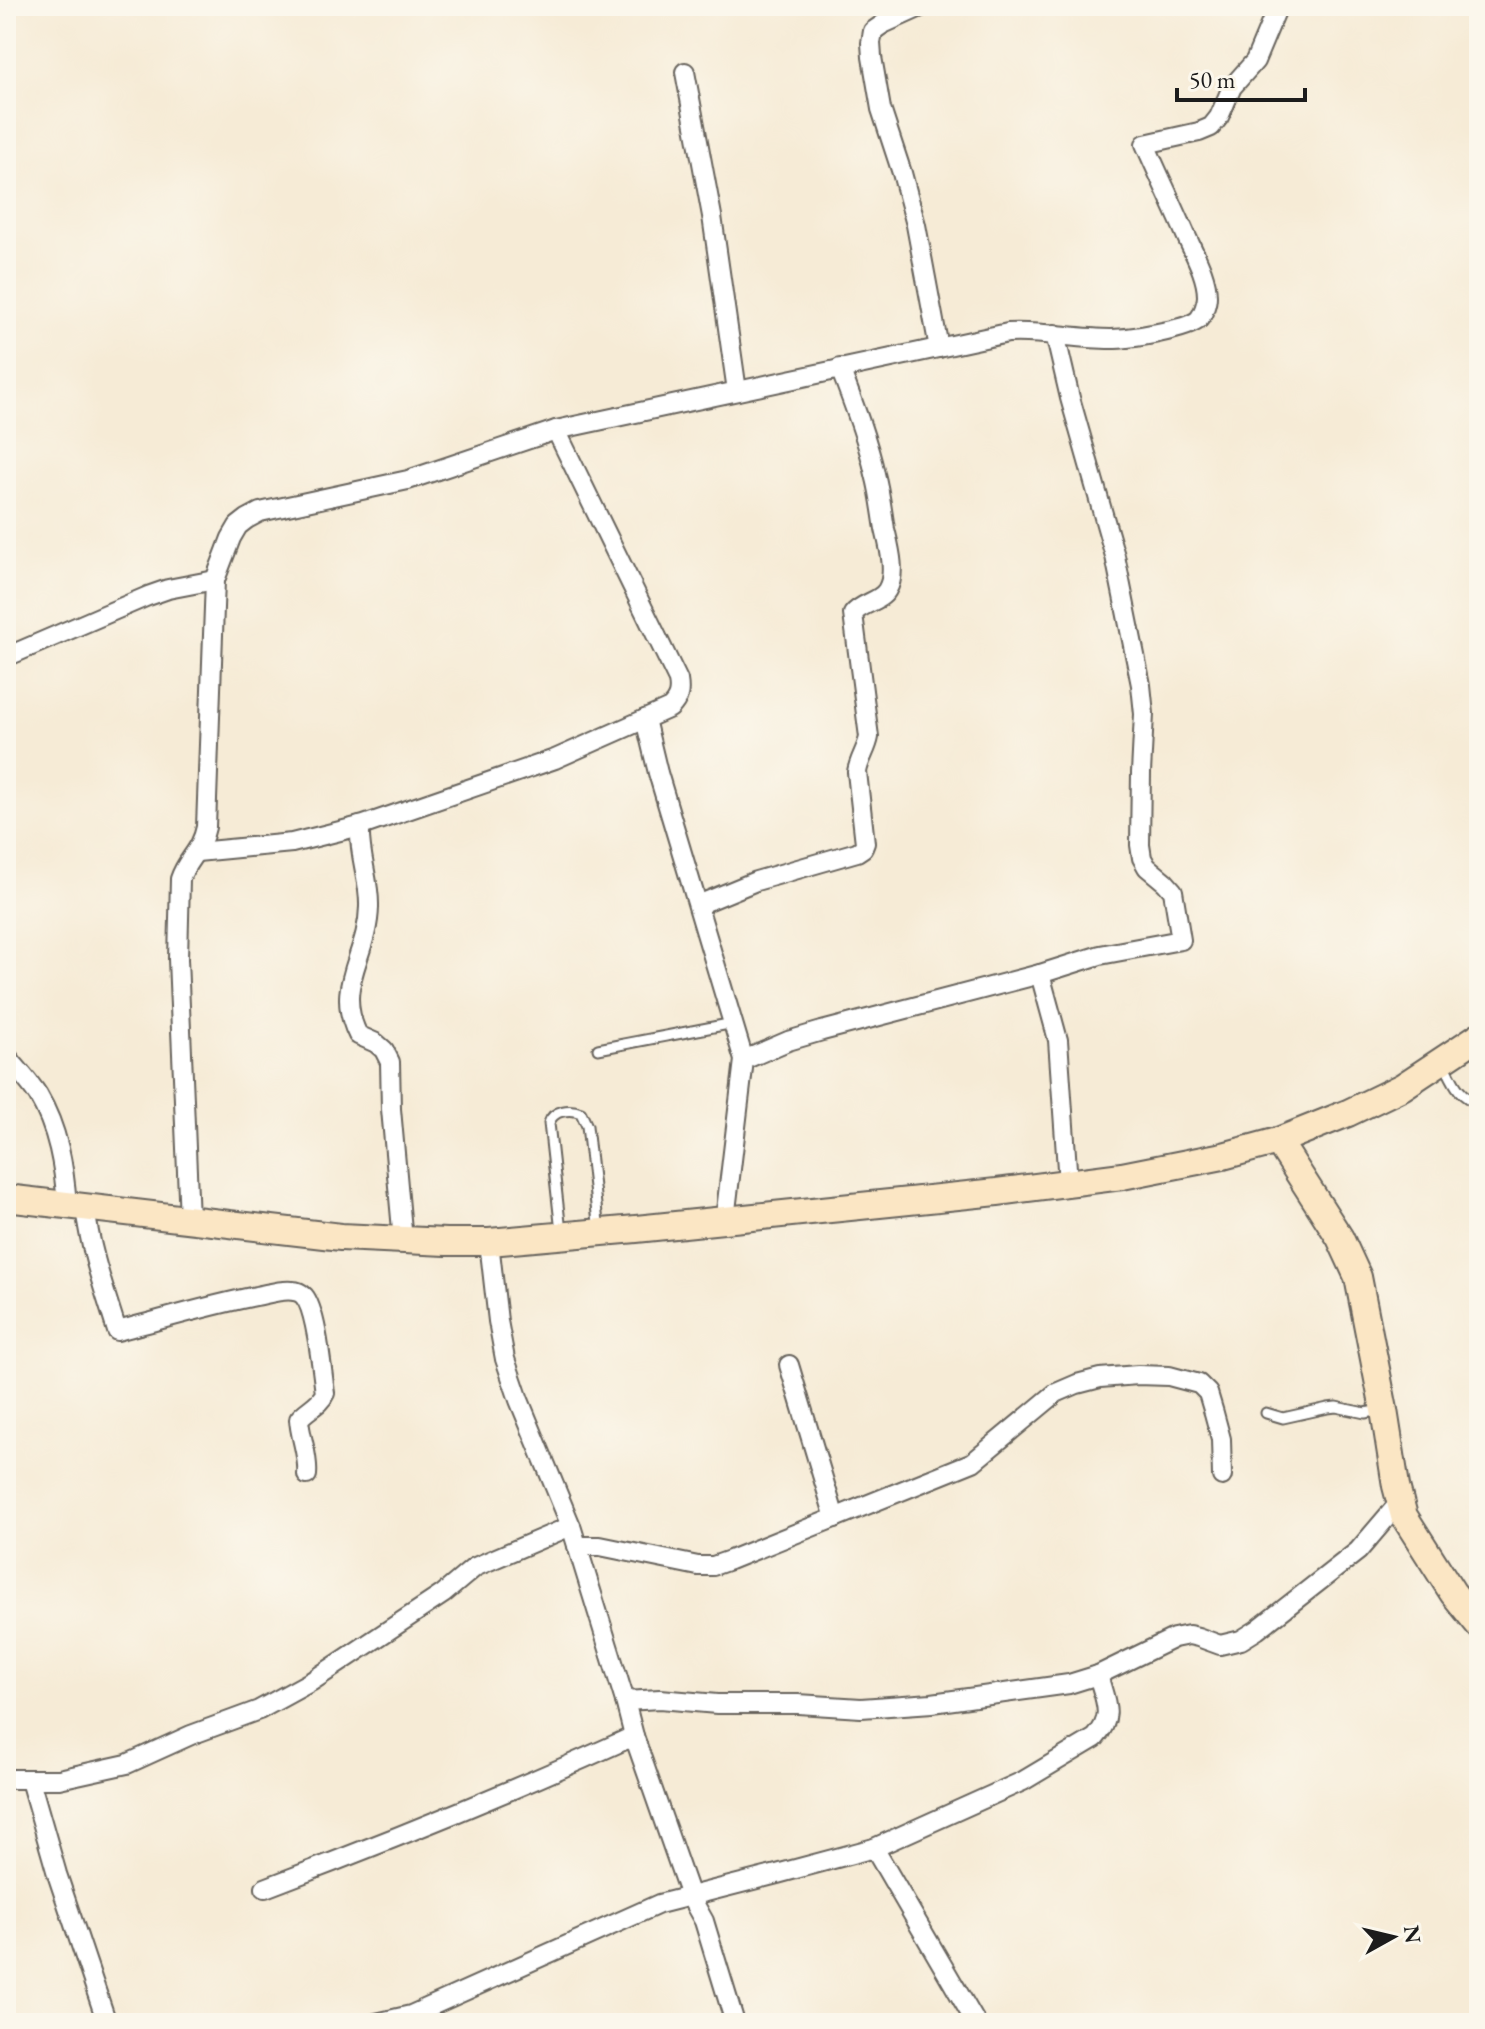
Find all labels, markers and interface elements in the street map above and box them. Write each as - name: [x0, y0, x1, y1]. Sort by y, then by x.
- scale bar: [1177, 52, 1305, 102]
- text: 50 m: [1189, 64, 1236, 95]
- north arrow: [1353, 1897, 1433, 1977]
- text: N: [1397, 1923, 1428, 1945]

